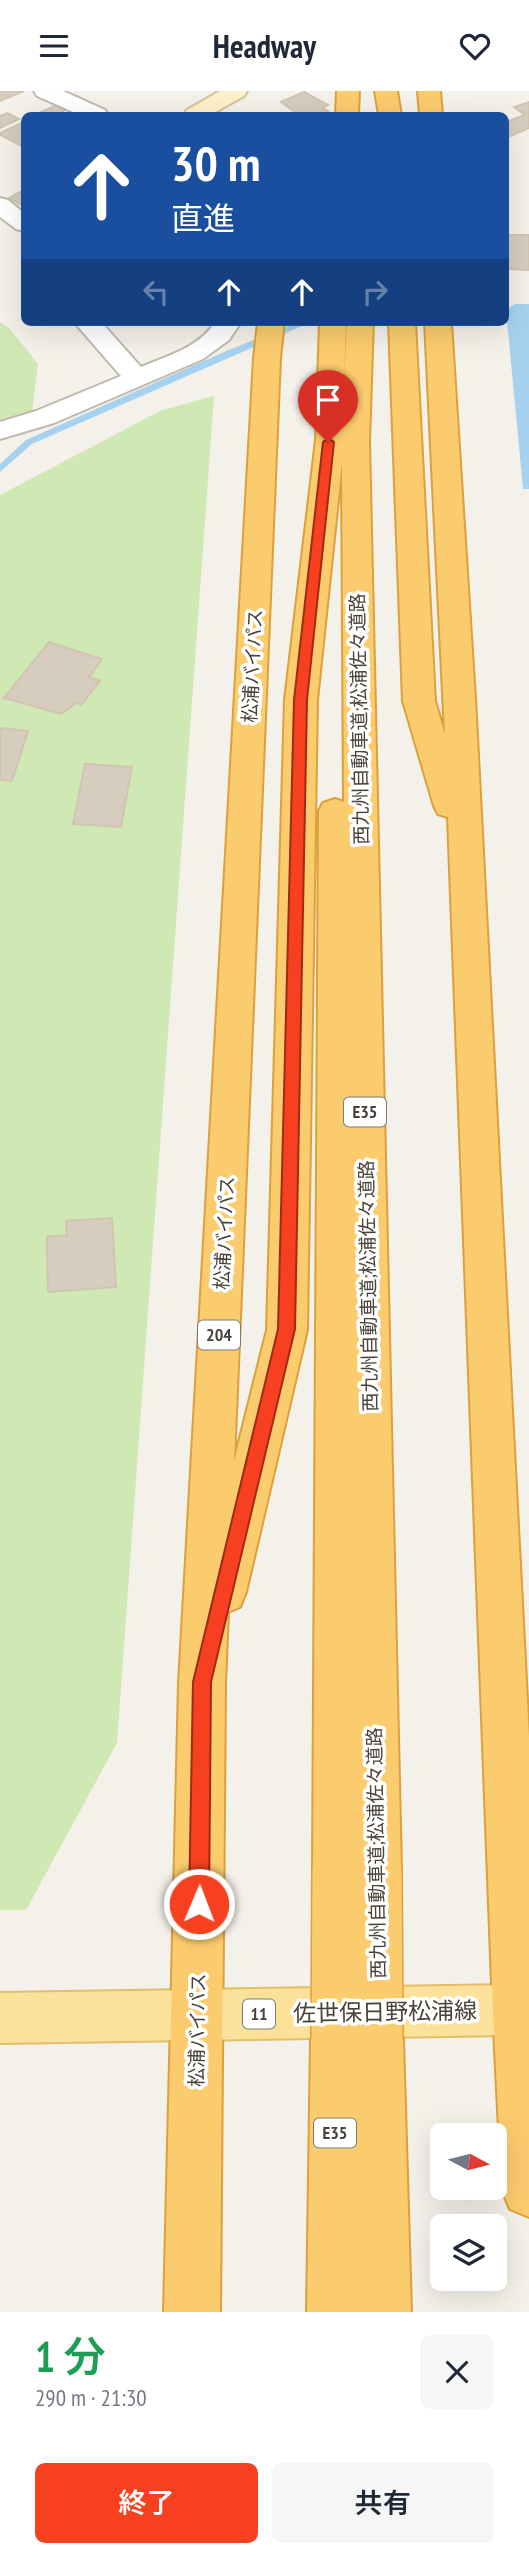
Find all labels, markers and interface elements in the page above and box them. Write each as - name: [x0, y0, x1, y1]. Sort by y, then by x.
- text: Headway: [213, 25, 316, 67]
- icon: menu: [35, 27, 73, 65]
- icon: heart: [456, 27, 494, 65]
- text: 30 m: [171, 131, 260, 195]
- icon: ahead: [56, 140, 147, 231]
- text: 直進: [171, 197, 235, 239]
- icon: left: [137, 273, 175, 311]
- icon: ahead: [210, 273, 248, 311]
- icon: ahead: [283, 273, 321, 311]
- icon: right: [356, 273, 394, 311]
- pin: [298, 370, 358, 442]
- icon: arrive: [309, 381, 347, 419]
- street label: 西九州自動車道;松浦佐々道路: [345, 593, 373, 845]
- street label: 松浦バイパス: [237, 609, 267, 723]
- road number: E35: [344, 1097, 386, 1127]
- street label: 西九州自動車道;松浦佐々道路: [354, 1160, 382, 1412]
- street label: 松浦バイパス: [209, 1176, 239, 1290]
- road number: 204: [198, 1321, 240, 1350]
- street label: 西九州自動車道;松浦佐々道路: [362, 1727, 390, 1979]
- position arrow: [162, 1867, 236, 1941]
- street label: 松浦バイパス: [184, 1973, 210, 2087]
- street label: 佐世保日野松浦線: [293, 1995, 477, 2028]
- road number: 11: [243, 2000, 275, 2029]
- road number: E35: [314, 2119, 356, 2147]
- north arrow: [430, 2123, 508, 2200]
- map controls: [430, 2123, 507, 2291]
- button: layers: [430, 2214, 507, 2291]
- text: 1 分: [35, 2329, 106, 2384]
- button: close: [420, 2335, 494, 2409]
- text: 290 m · 21:30: [35, 2383, 147, 2412]
- button: 終了: [35, 2463, 258, 2543]
- button: 共有: [272, 2463, 494, 2543]

